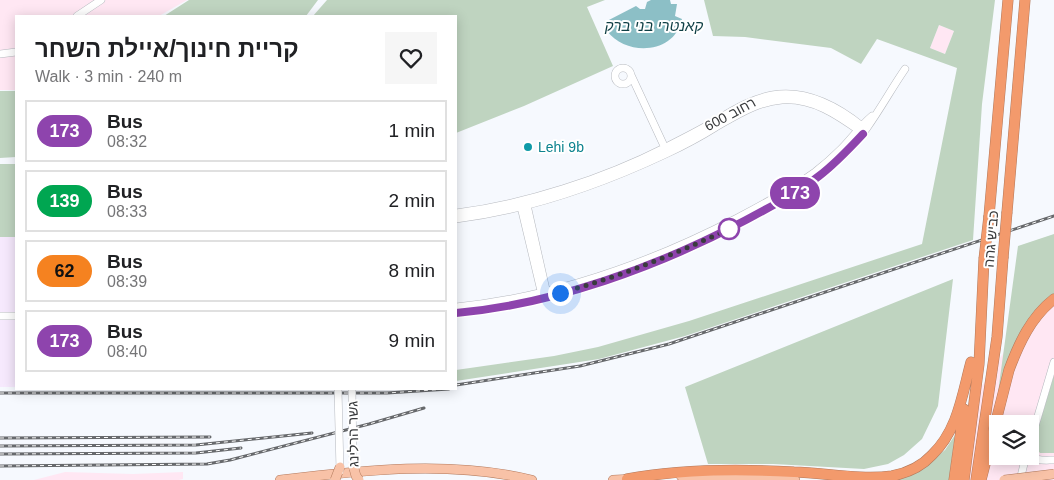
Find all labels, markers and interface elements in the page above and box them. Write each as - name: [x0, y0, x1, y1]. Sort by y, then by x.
- water label: קאנטרי בני ברק: [604, 17, 703, 34]
- button: heart: [385, 32, 437, 84]
- text: קריית חינוך/איילת השחר: [35, 35, 299, 62]
- text: Walk · 3 min · 240 m: [35, 68, 182, 85]
- street label: רחוב 600: [702, 94, 758, 134]
- text: Bus: [107, 111, 143, 132]
- text: 1 min: [389, 120, 435, 141]
- text: 173: [49, 121, 80, 141]
- text: 08:32: [107, 133, 147, 150]
- place label: Lehi 9b: [538, 139, 584, 155]
- marker: Lehi 9b: [522, 141, 534, 153]
- line badge: 173: [766, 177, 824, 209]
- text: Bus: [107, 181, 143, 202]
- text: 173: [780, 183, 810, 203]
- text: 2 min: [389, 190, 435, 211]
- text: 139: [49, 191, 80, 211]
- text: 08:33: [107, 203, 147, 220]
- street label: כביש גהה: [981, 210, 1001, 268]
- unlabelled marker: [718, 218, 740, 240]
- text: Bus: [107, 251, 143, 272]
- text: 8 min: [389, 260, 435, 281]
- text: 62: [54, 261, 75, 281]
- text: 08:39: [107, 273, 147, 290]
- your location: [548, 281, 573, 306]
- text: Bus: [107, 321, 143, 342]
- text: 9 min: [389, 330, 435, 351]
- text: 173: [49, 331, 80, 351]
- text: 08:40: [107, 343, 147, 360]
- street label: גשר הרלינג: [344, 401, 362, 467]
- map controls: [989, 415, 1039, 465]
- button: layers: [989, 415, 1039, 465]

